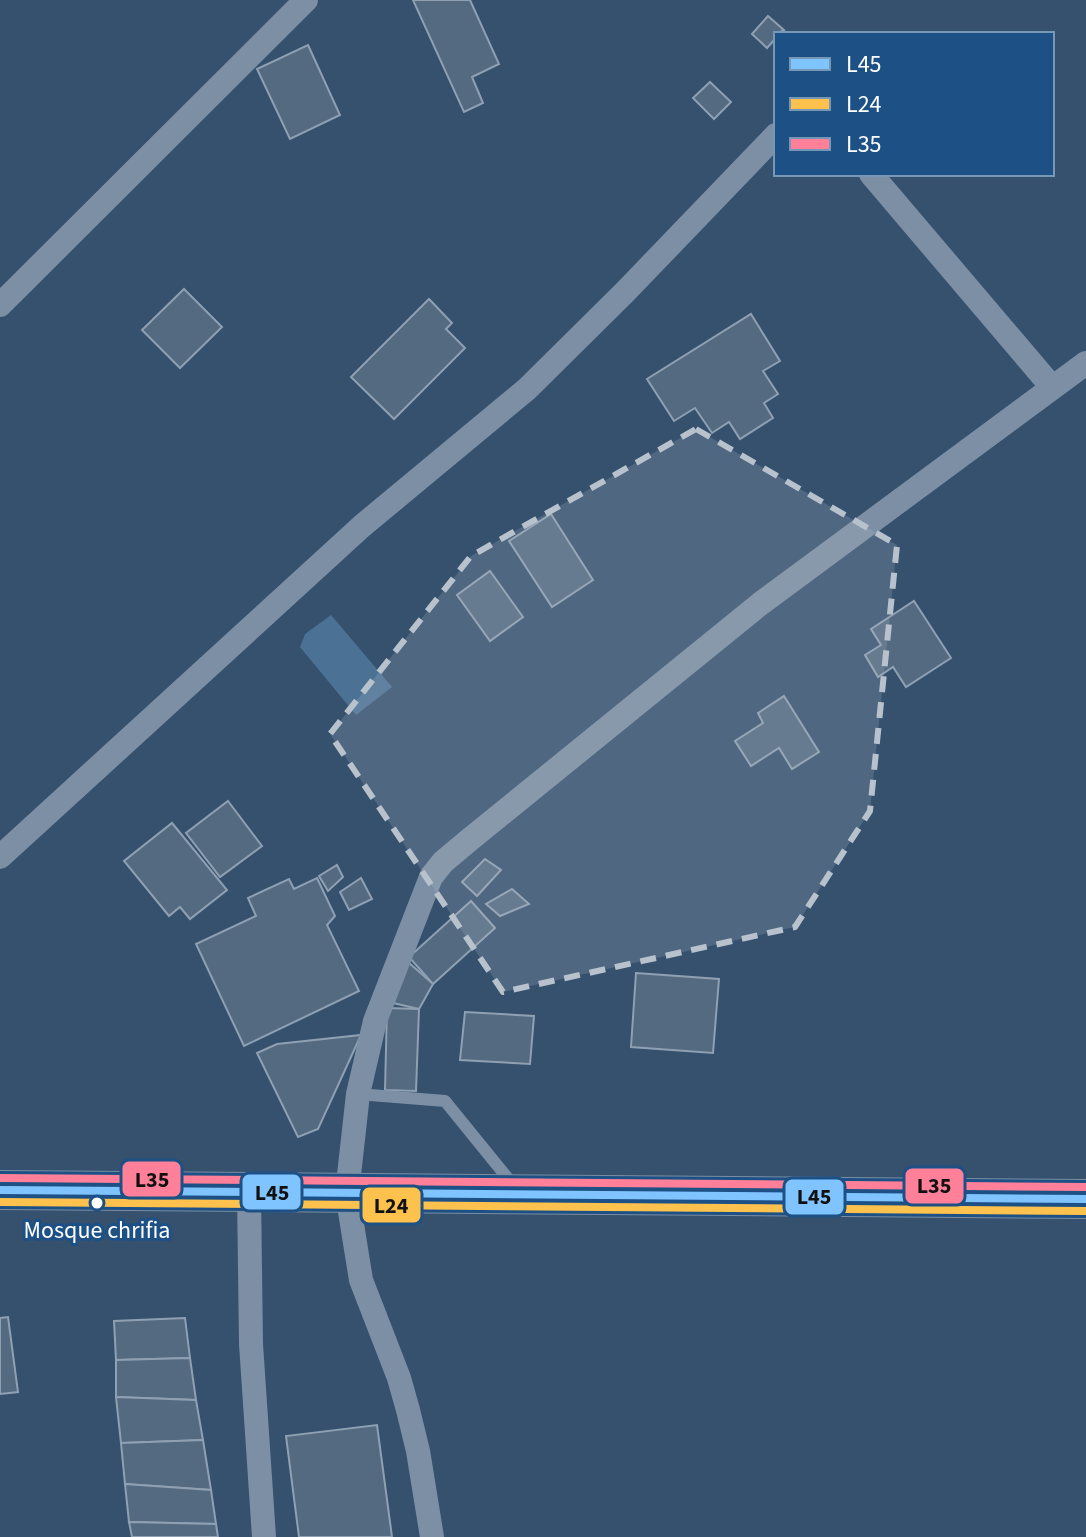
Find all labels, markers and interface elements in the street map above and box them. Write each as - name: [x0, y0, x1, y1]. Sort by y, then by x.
- legend: [774, 32, 1054, 176]
- text: L45: [846, 47, 882, 82]
- text: L24: [846, 87, 882, 122]
- text: L35: [846, 127, 882, 162]
- line badge: L35: [121, 1160, 182, 1198]
- text: L35: [135, 1164, 169, 1196]
- line badge: L35: [904, 1167, 965, 1205]
- text: L35: [917, 1170, 951, 1202]
- line badge: L45: [241, 1173, 302, 1211]
- text: L45: [255, 1177, 289, 1209]
- line badge: L45: [784, 1178, 845, 1216]
- text: L45: [797, 1181, 831, 1213]
- line badge: L24: [361, 1186, 422, 1224]
- text: L24: [374, 1190, 409, 1222]
- marker: Mosque chrifia: [89, 1195, 105, 1211]
- place label: Mosque chrifia: [24, 1213, 170, 1248]

